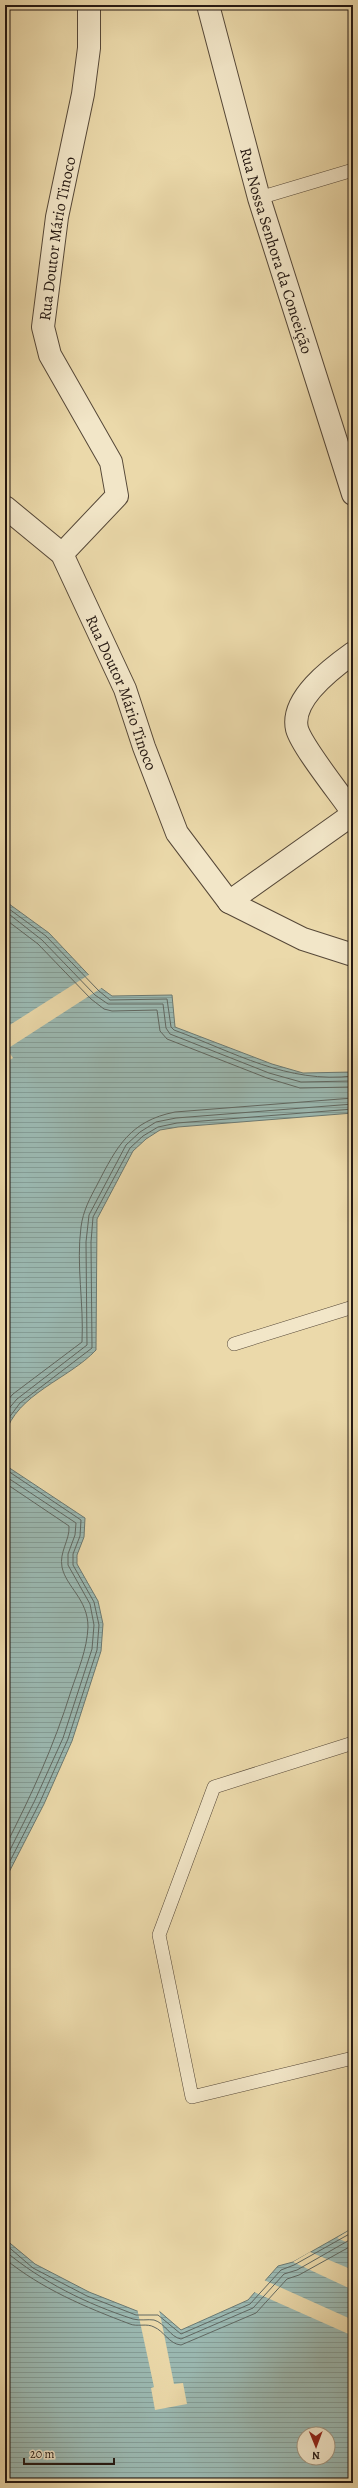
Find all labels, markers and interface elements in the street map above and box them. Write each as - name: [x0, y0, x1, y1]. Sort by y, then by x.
- street label: Rua Nossa Senhora da Conceição: [234, 145, 318, 357]
- street label: Rua Doutor Mário Tinoco: [34, 155, 81, 322]
- street label: Rua Doutor Mário Tinoco: [80, 612, 162, 774]
- north arrow: [296, 2426, 336, 2466]
- scale bar: [24, 2440, 114, 2466]
- text: 20 m: [30, 2446, 54, 2462]
- text: N: [312, 2448, 320, 2463]

